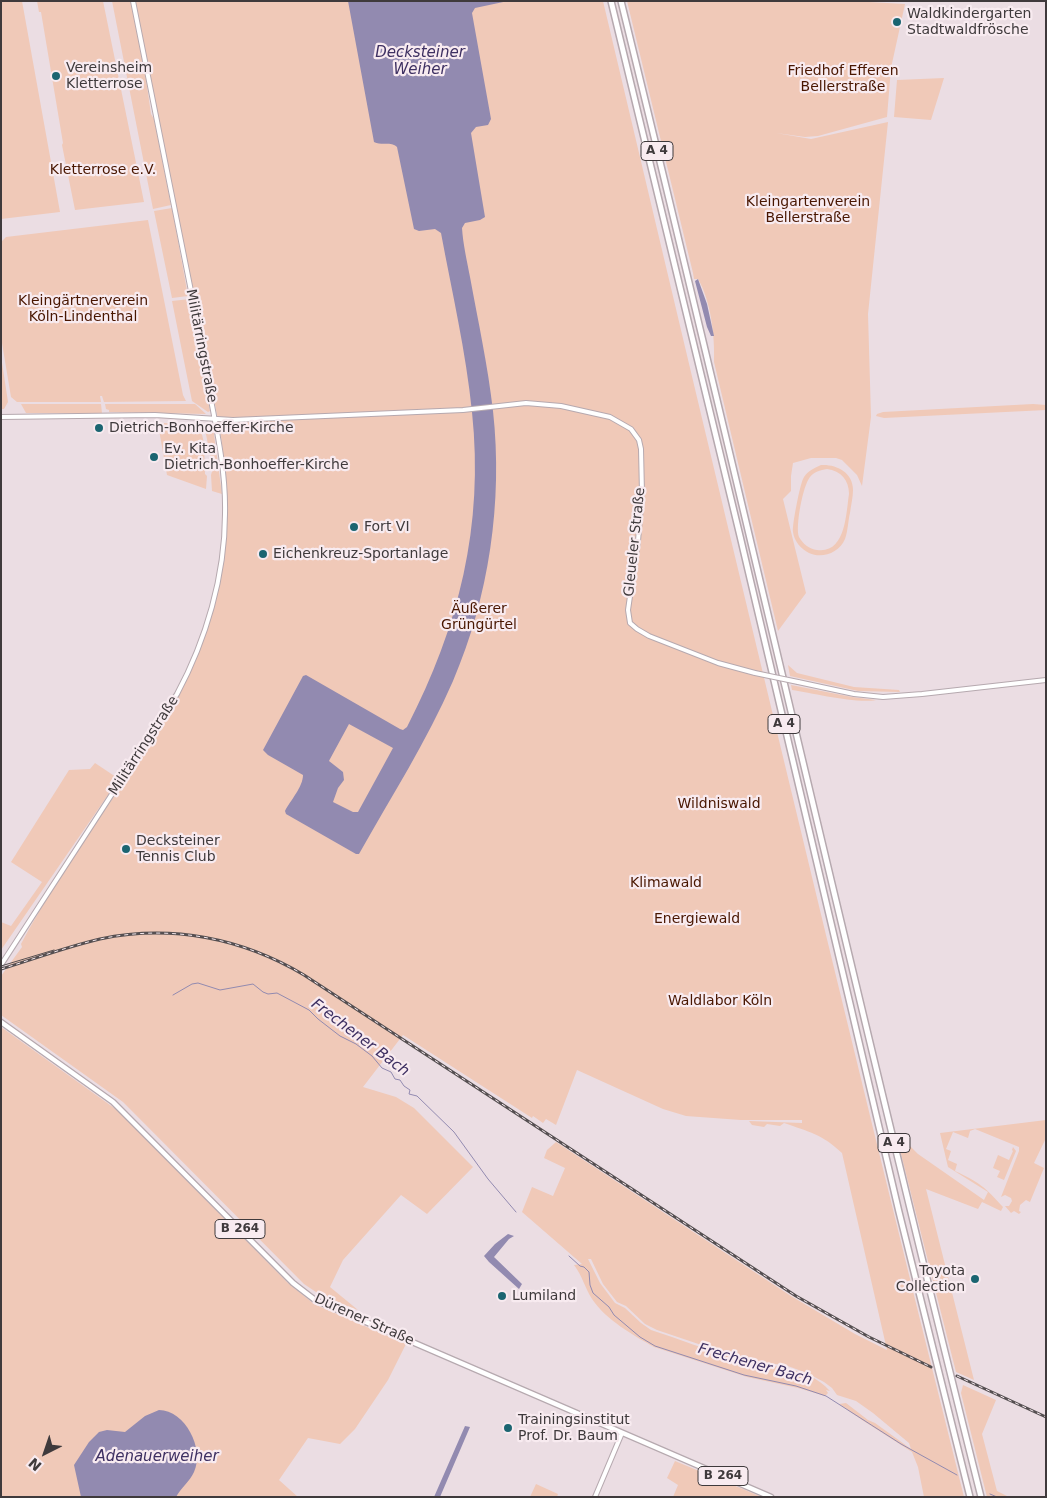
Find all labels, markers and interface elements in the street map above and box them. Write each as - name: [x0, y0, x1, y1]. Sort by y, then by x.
- place label: Waldkindergarten Stadtwaldfrösche: [907, 6, 1031, 38]
- marker: Waldkindergarten Stadtwaldfrösche: [891, 16, 903, 28]
- water label: Decksteiner Weiher: [375, 44, 465, 79]
- place label: Vereinsheim Kletterrose: [66, 60, 152, 92]
- park label: Friedhof Efferen Bellerstraße: [787, 63, 899, 95]
- marker: Vereinsheim Kletterrose: [50, 70, 62, 82]
- road number: A 4: [641, 142, 673, 160]
- park label: Kletterrose e.V.: [50, 162, 156, 178]
- park label: Kleingartenverein Bellerstraße: [746, 194, 870, 226]
- street label: Militärringstraße: [182, 288, 220, 404]
- park label: Kleingärtnerverein Köln-Lindenthal: [18, 293, 148, 326]
- place label: Dietrich-Bonhoeffer-Kirche: [109, 420, 294, 436]
- marker: Dietrich-Bonhoeffer-Kirche: [93, 422, 105, 434]
- place label: Ev. Kita Dietrich-Bonhoeffer-Kirche: [164, 441, 349, 474]
- marker: Ev. Kita Dietrich-Bonhoeffer-Kirche: [148, 451, 160, 463]
- street label: Gleueler Straße: [621, 487, 649, 597]
- place label: Fort VI: [364, 519, 410, 535]
- marker: Fort VI: [348, 521, 360, 533]
- place label: Eichenkreuz-Sportanlage: [273, 546, 448, 562]
- marker: Eichenkreuz-Sportanlage: [257, 548, 269, 560]
- park label: Äußerer Grüngürtel: [441, 601, 517, 634]
- street label: Militärringstraße: [106, 693, 182, 799]
- road number: A 4: [768, 714, 800, 734]
- park label: Wildniswald: [677, 796, 761, 812]
- place label: Decksteiner Tennis Club: [136, 833, 220, 866]
- marker: Decksteiner Tennis Club: [120, 843, 132, 855]
- park label: Klimawald: [630, 875, 702, 891]
- park label: Energiewald: [654, 911, 740, 927]
- park label: Waldlabor Köln: [668, 993, 772, 1009]
- water label: Frechener Bach: [307, 995, 413, 1081]
- road number: A 4: [878, 1134, 910, 1152]
- road number: B 264: [215, 1220, 265, 1238]
- place label: Toyota Collection: [896, 1263, 965, 1295]
- marker: Toyota Collection: [969, 1273, 981, 1285]
- place label: Lumiland: [512, 1288, 576, 1304]
- street label: Dürener Straße: [311, 1290, 417, 1350]
- marker: Lumiland: [496, 1290, 508, 1302]
- water label: Frechener Bach: [696, 1340, 814, 1390]
- place label: Trainingsinstitut Prof. Dr. Baum: [518, 1412, 630, 1444]
- marker: Trainingsinstitut Prof. Dr. Baum: [502, 1422, 514, 1434]
- north arrow: [20, 1428, 70, 1478]
- water label: Adenauerweiher: [95, 1448, 219, 1466]
- text: N: [25, 1454, 45, 1474]
- road number: B 264: [698, 1466, 748, 1485]

